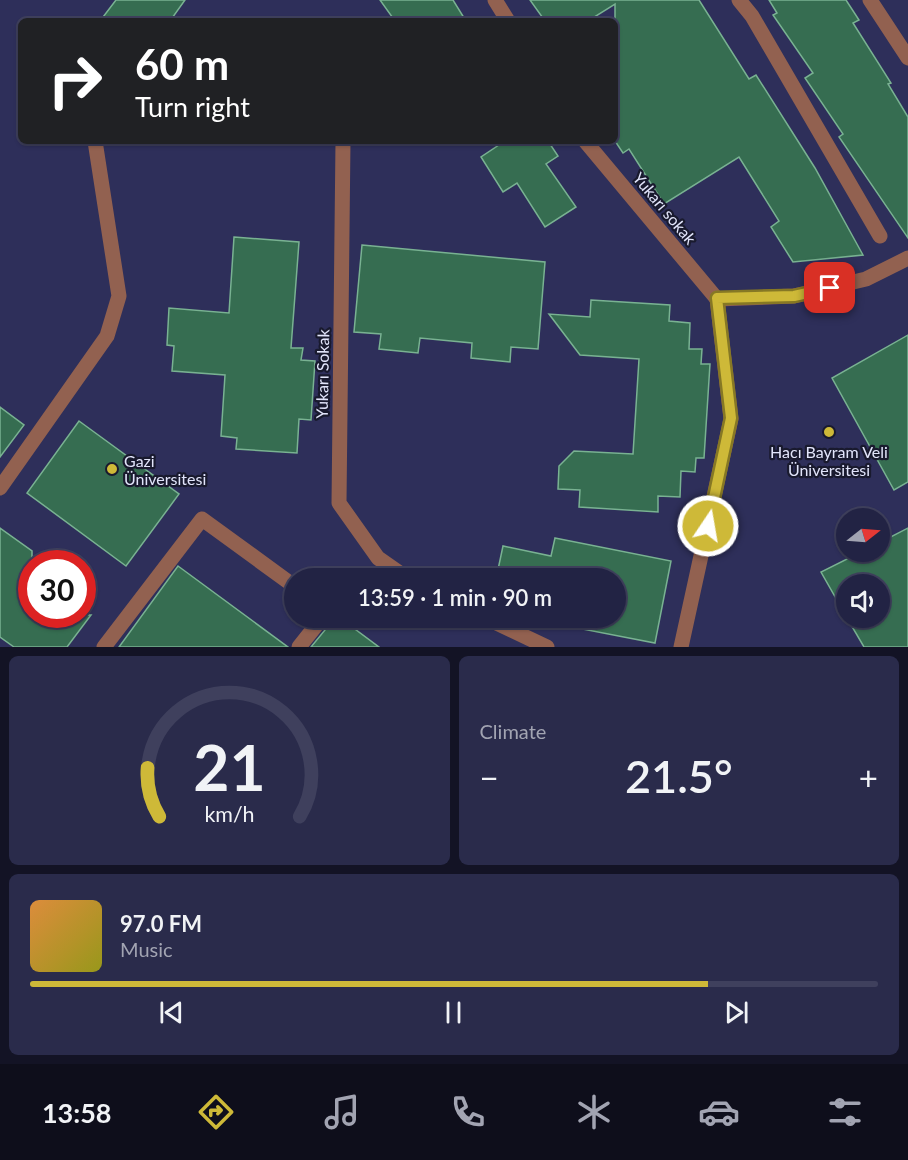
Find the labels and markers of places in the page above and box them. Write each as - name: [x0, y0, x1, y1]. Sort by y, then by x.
- pin: [804, 262, 855, 313]
- marker: Hacı Bayram Veli Üniversitesi: [822, 425, 836, 439]
- place label: Hacı Bayram Veli Üniversitesi: [770, 442, 888, 479]
- place label: Gazi Üniversitesi: [124, 451, 206, 488]
- marker: Gazi Üniversitesi: [105, 462, 119, 476]

